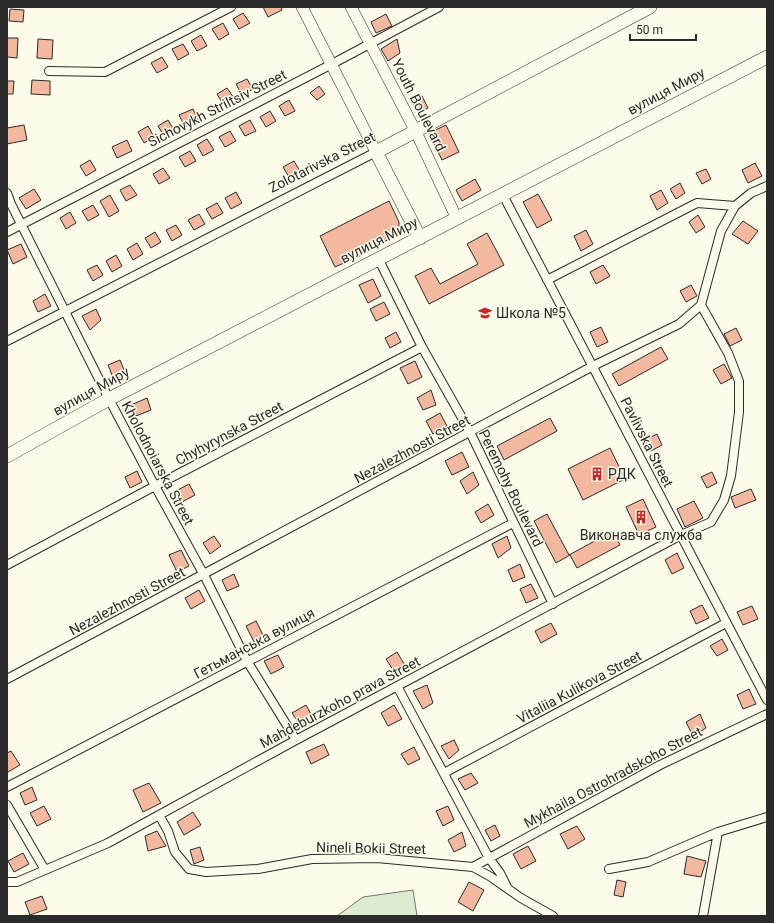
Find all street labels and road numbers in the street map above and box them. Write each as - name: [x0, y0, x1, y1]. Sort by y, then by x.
- street label: Youth Boulevard: [389, 56, 449, 154]
- street label: вулиця Миру: [625, 64, 707, 118]
- street label: Sichovykh Striltsiv Street: [145, 66, 289, 150]
- street label: Zolotarivska Street: [266, 128, 378, 196]
- street label: вулиця Миру: [338, 213, 421, 266]
- street label: вулиця Миру: [50, 363, 132, 419]
- street label: Pavlivska Street: [617, 394, 677, 490]
- street label: Chyhyrynska Street: [173, 398, 286, 468]
- street label: Kholodnoiarska Street: [119, 399, 198, 528]
- street label: Nezalezhnosti Street: [351, 412, 473, 486]
- street label: Peremohy Boulevard: [476, 427, 546, 549]
- street label: Nezalezhnosti Street: [66, 564, 188, 638]
- street label: Гетьманська вулиця: [191, 604, 317, 682]
- street label: Vitaliia Kulikova Street: [514, 647, 644, 727]
- street label: Mahdeburzkoho prava Street: [257, 653, 423, 751]
- street label: Mykhaila Ostrohradskoho Street: [521, 723, 705, 831]
- street label: Nineli Bokii Street: [316, 839, 426, 857]

